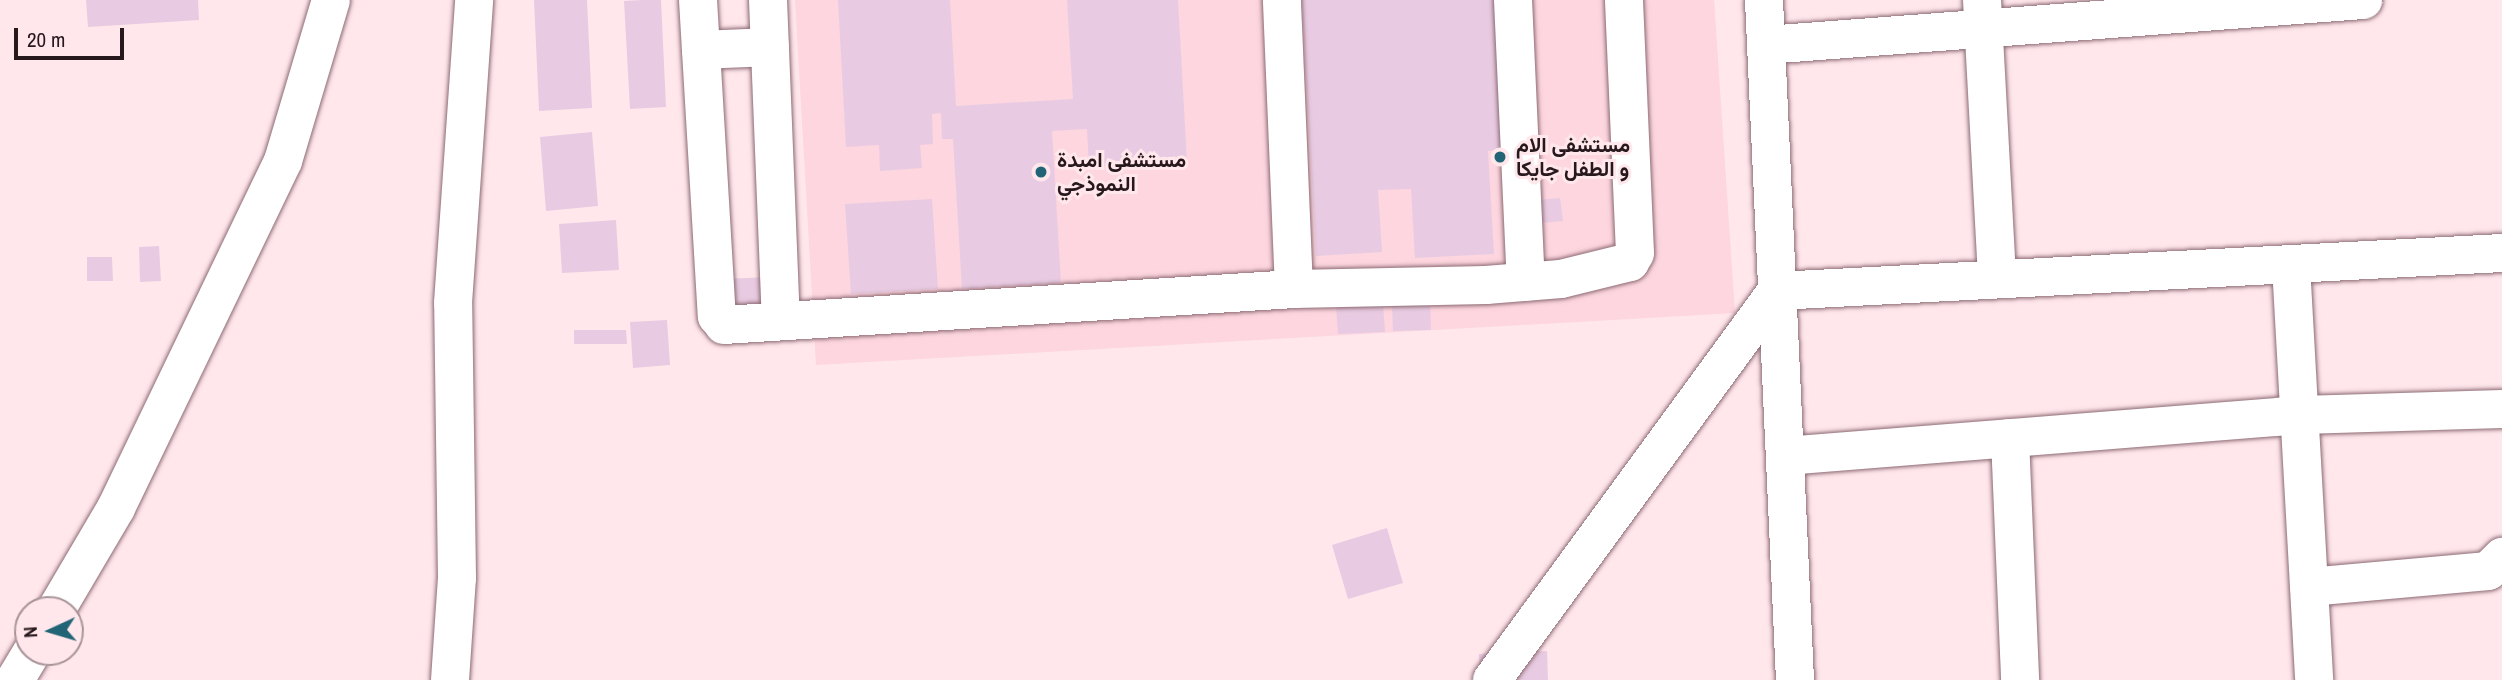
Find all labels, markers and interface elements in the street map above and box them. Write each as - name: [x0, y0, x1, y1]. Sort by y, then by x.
- scale bar: [18, 14, 128, 58]
- text: 20 m: [27, 25, 65, 54]
- place label: مستشفى الام و الطفل جايكا: [1516, 132, 1630, 182]
- place label: مستشفى امبدة النموذجي: [1057, 147, 1186, 197]
- marker: مستشفى الام و الطفل جايكا: [1490, 147, 1510, 167]
- marker: مستشفى امبدة النموذجي: [1031, 162, 1051, 182]
- north arrow: [14, 596, 84, 666]
- text: N: [17, 626, 43, 639]

